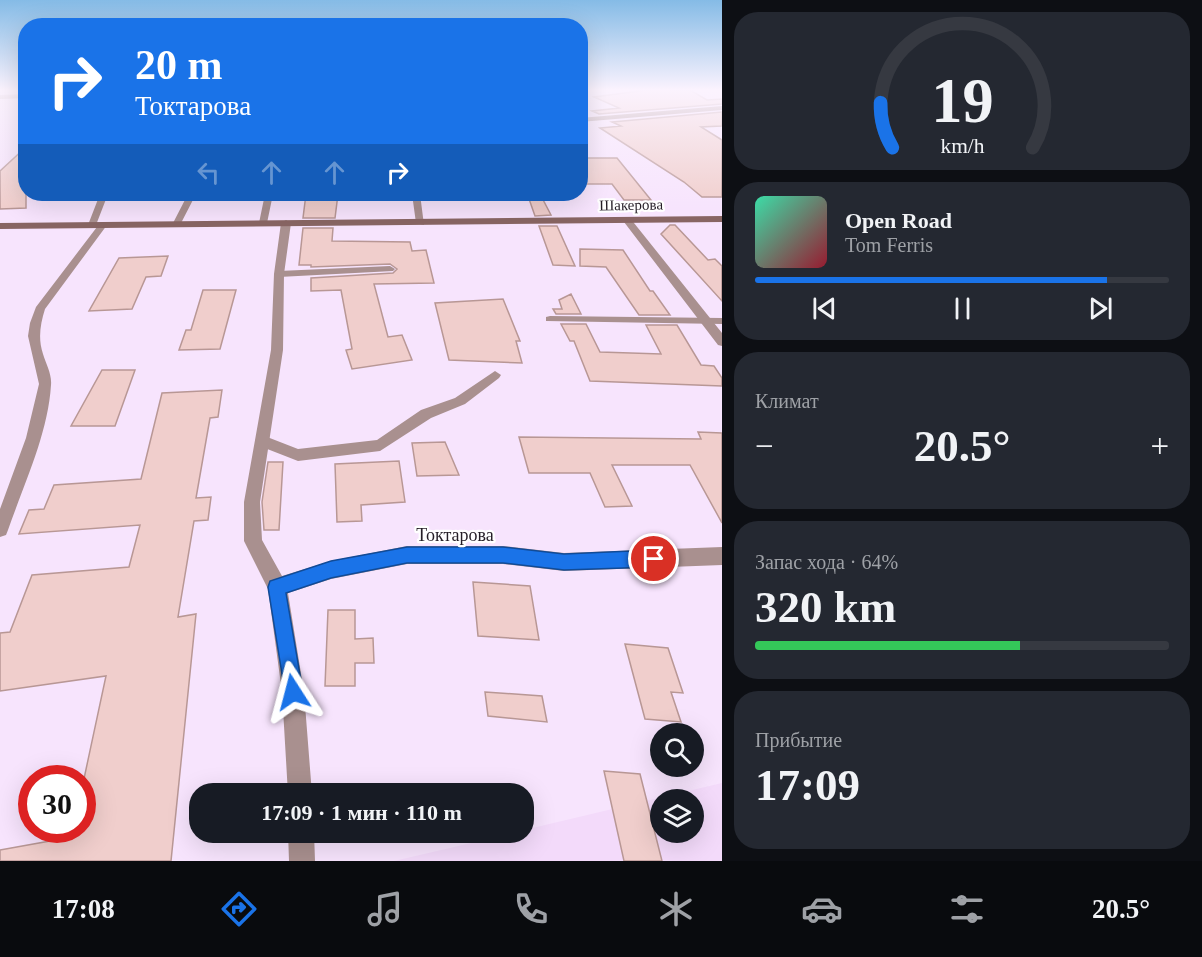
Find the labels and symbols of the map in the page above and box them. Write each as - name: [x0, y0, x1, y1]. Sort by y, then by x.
- street label: Шакерова: [599, 196, 663, 214]
- street label: Токтарова: [416, 525, 494, 545]
- pin: [628, 533, 679, 584]
- position arrow: [261, 660, 325, 724]
- speed limit sign: 30: [18, 765, 96, 843]

